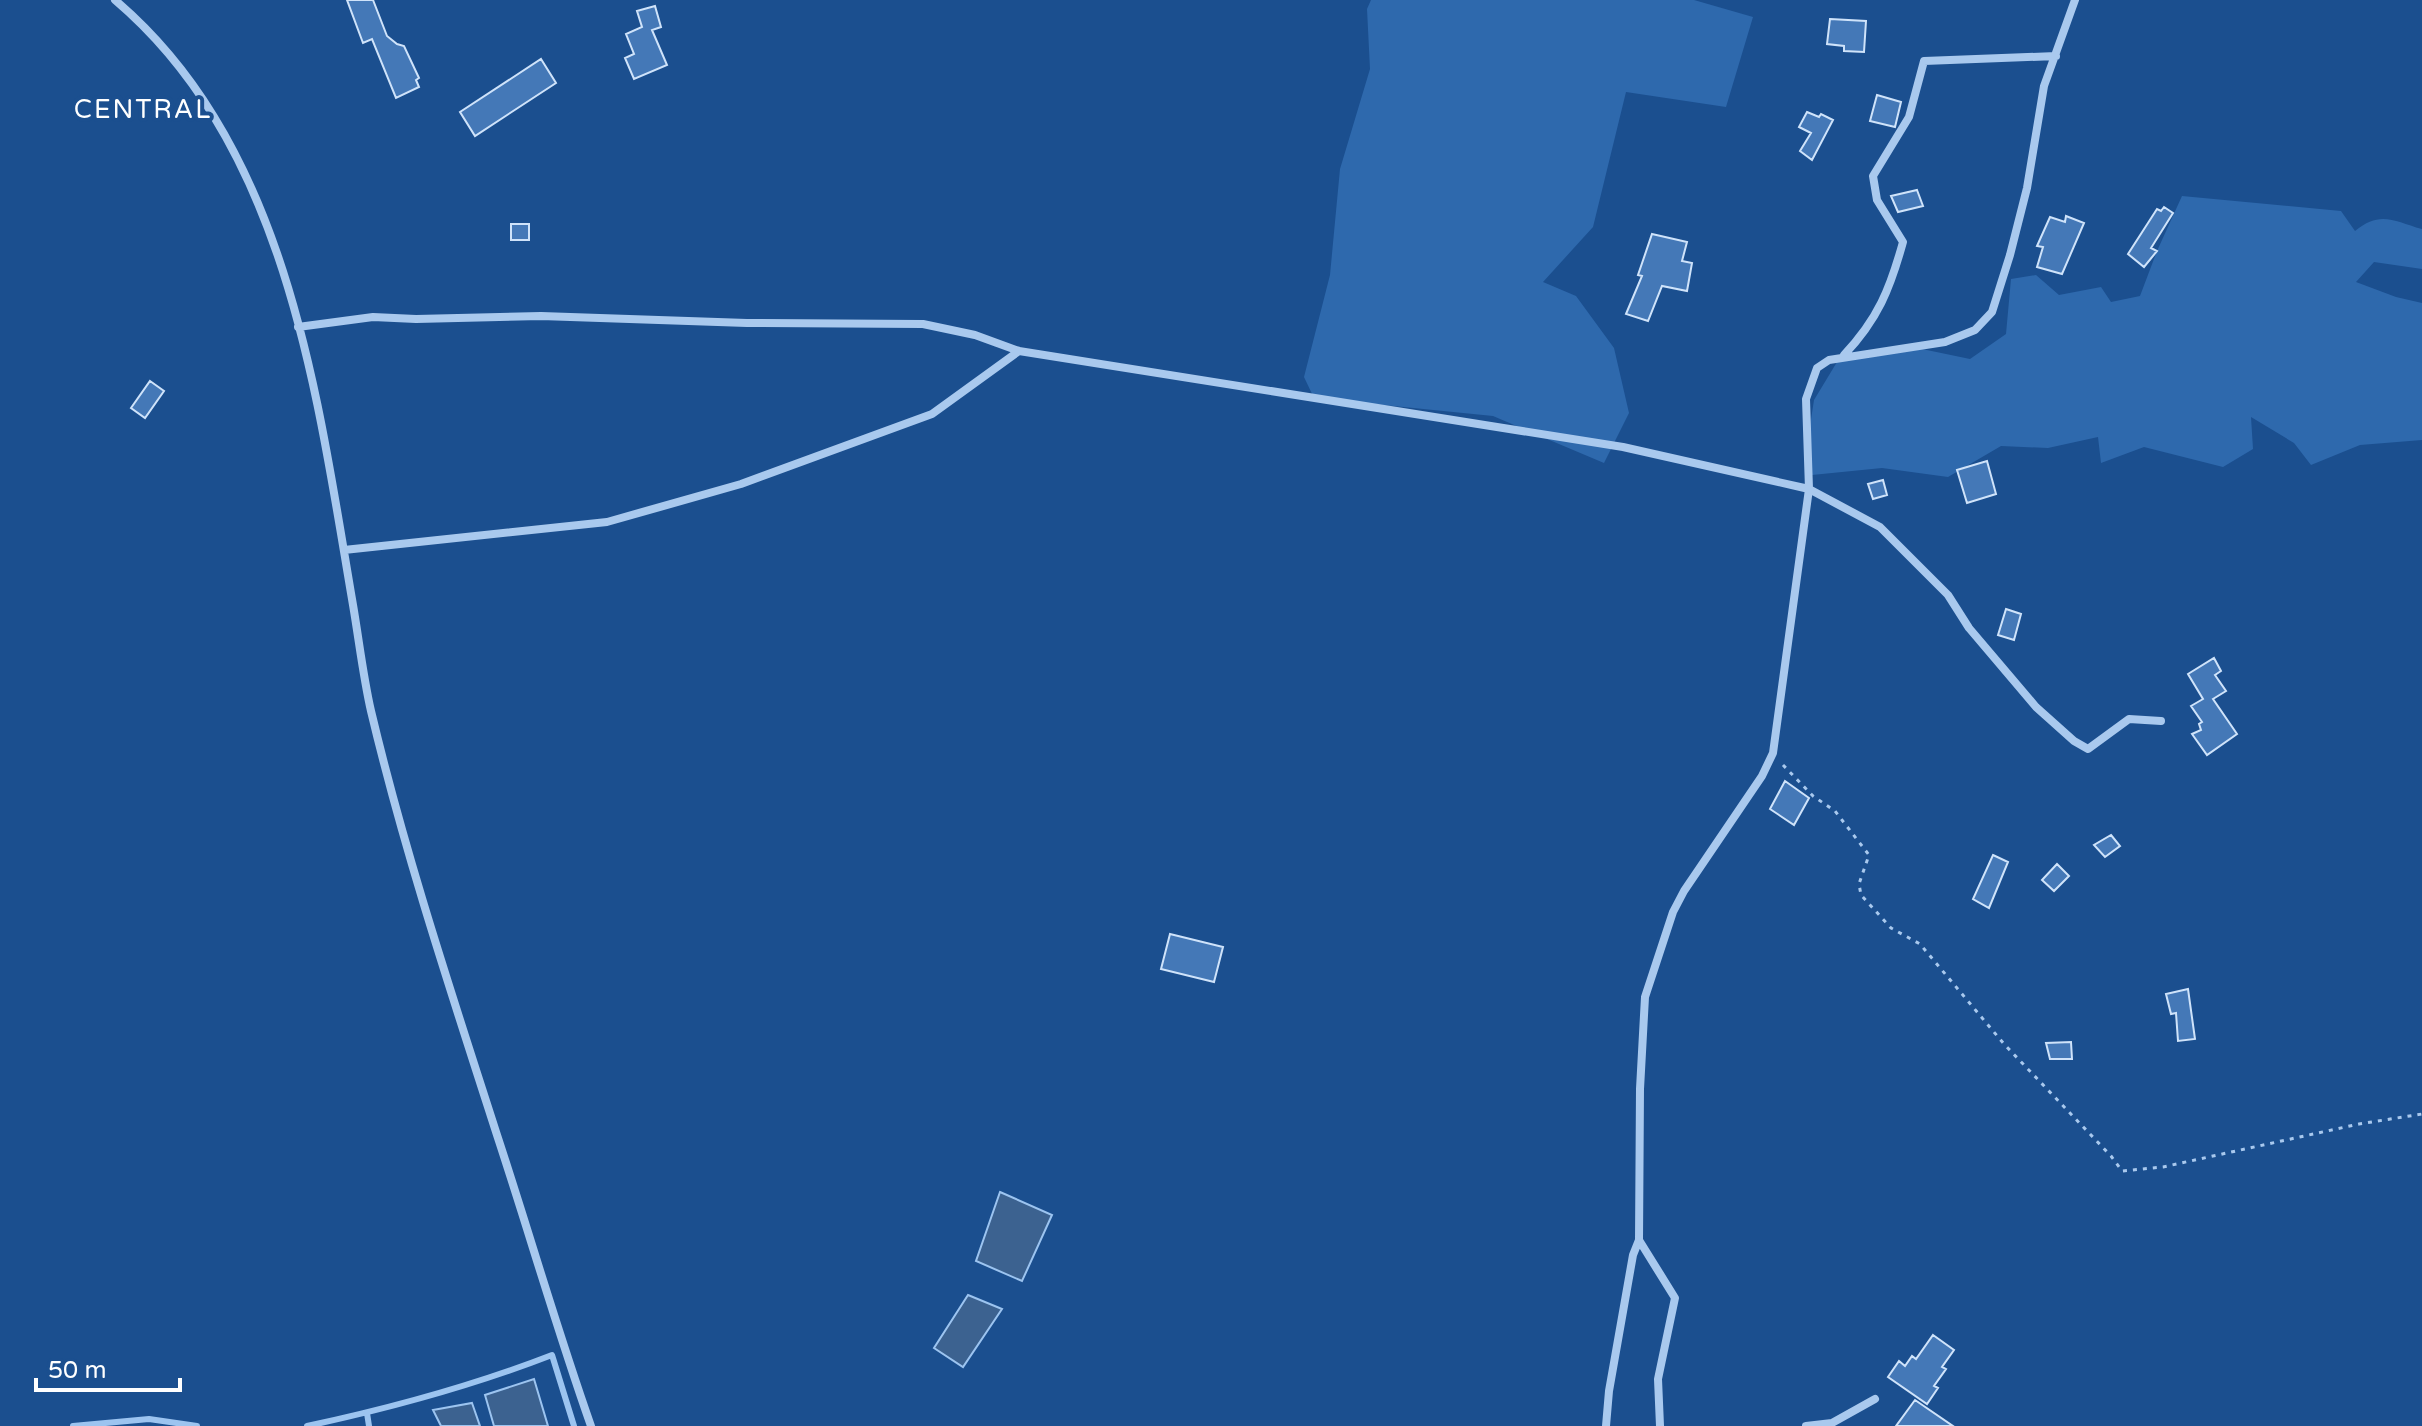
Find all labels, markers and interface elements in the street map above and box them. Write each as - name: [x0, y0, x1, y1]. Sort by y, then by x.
- district label: CENTRAL: [74, 94, 212, 125]
- scale bar: [36, 1342, 180, 1392]
- text: 50 m: [48, 1356, 106, 1385]

